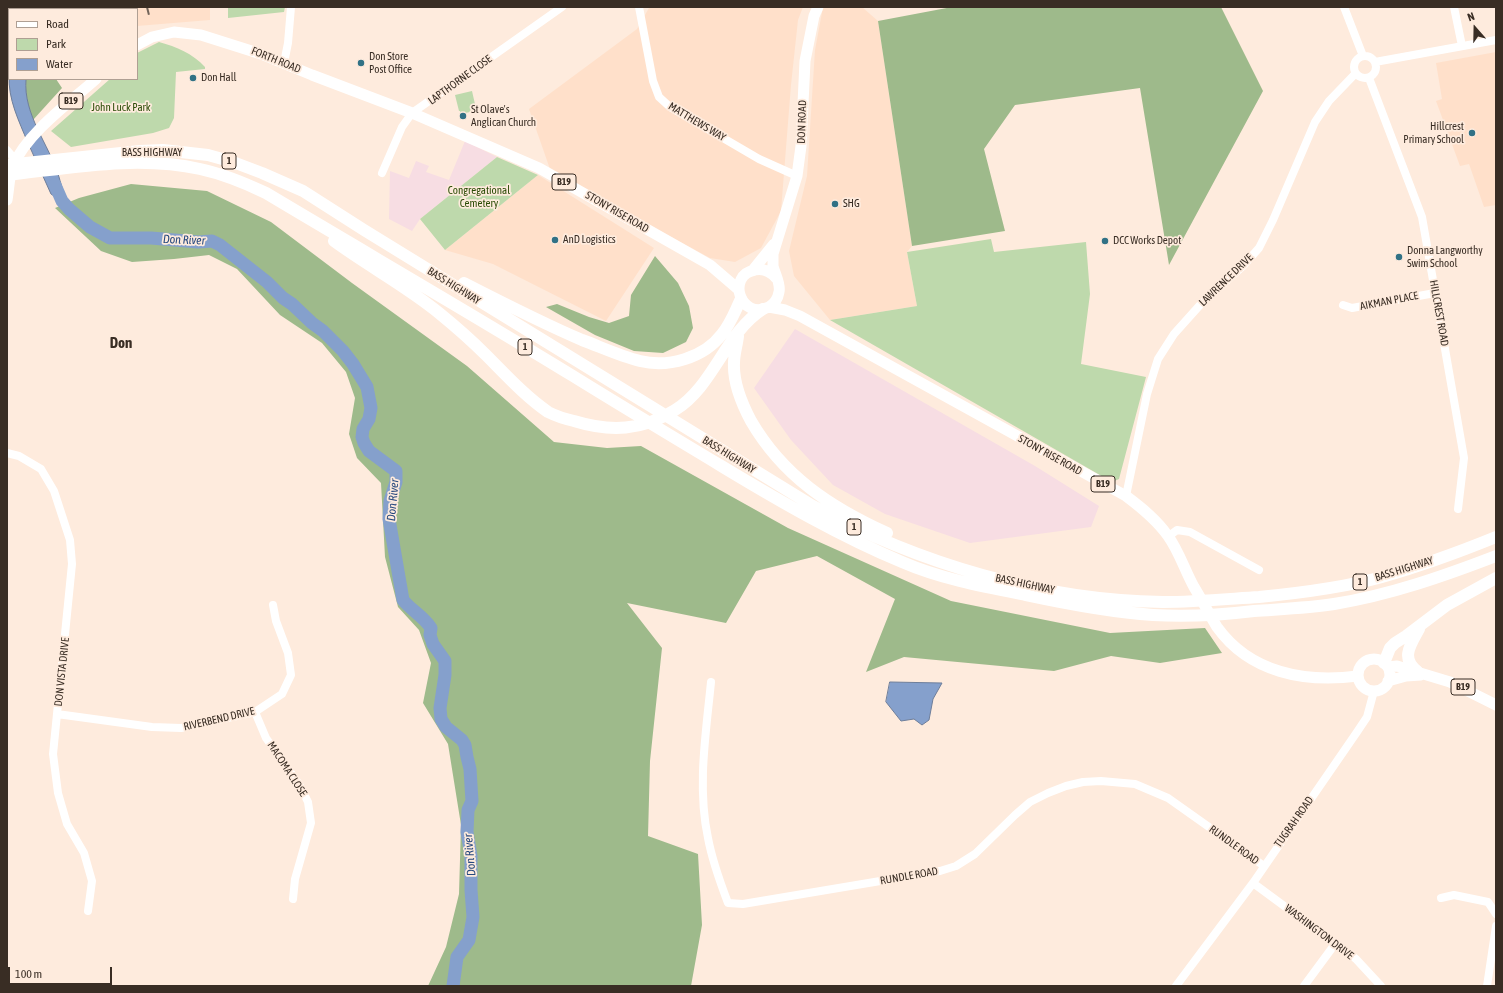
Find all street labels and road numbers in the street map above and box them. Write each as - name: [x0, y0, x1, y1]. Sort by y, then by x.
- street label: FORTH ROAD: [249, 44, 303, 76]
- street label: LAPTHORNE CLOSE: [426, 52, 494, 108]
- road number: B19: [59, 93, 83, 109]
- street label: MATTHEWS WAY: [666, 100, 728, 144]
- street label: DON ROAD: [795, 100, 809, 144]
- street label: BASS HIGHWAY: [122, 146, 182, 160]
- road number: 1: [222, 153, 236, 169]
- road number: B19: [552, 174, 576, 190]
- street label: STONY RISE ROAD: [583, 189, 651, 235]
- street label: LAWRENCE DRIVE: [1196, 251, 1256, 309]
- street label: BASS HIGHWAY: [425, 264, 483, 308]
- street label: HILLCREST ROAD: [1427, 279, 1451, 347]
- street label: AIKMAN PLACE: [1359, 289, 1419, 313]
- road number: 1: [518, 339, 532, 355]
- street label: STONY RISE ROAD: [1016, 432, 1084, 478]
- street label: BASS HIGHWAY: [700, 433, 758, 477]
- road number: B19: [1091, 476, 1115, 492]
- road number: 1: [847, 519, 861, 535]
- street label: BASS HIGHWAY: [1373, 554, 1435, 584]
- street label: BASS HIGHWAY: [994, 571, 1056, 597]
- road number: 1: [1353, 574, 1367, 590]
- street label: DON VISTA DRIVE: [52, 637, 72, 707]
- road number: B19: [1451, 679, 1475, 695]
- street label: RIVERBEND DRIVE: [182, 704, 256, 734]
- street label: MACOMA CLOSE: [264, 739, 310, 799]
- street label: TUGRAH ROAD: [1272, 794, 1316, 850]
- street label: RUNDLE ROAD: [1206, 822, 1262, 868]
- street label: RUNDLE ROAD: [879, 864, 939, 888]
- street label: WASHINGTON DRIVE: [1282, 902, 1356, 962]

